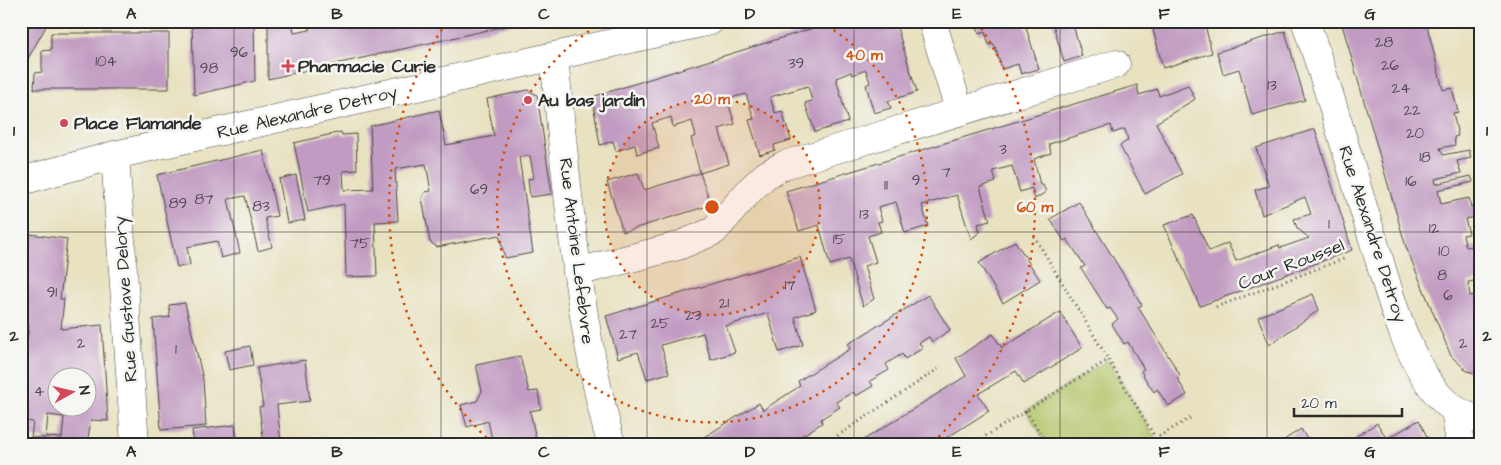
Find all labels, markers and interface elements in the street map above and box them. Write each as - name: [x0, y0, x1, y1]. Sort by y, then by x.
- text: A: [126, 3, 137, 25]
- text: B: [331, 3, 343, 25]
- text: C: [538, 3, 550, 25]
- text: D: [745, 3, 756, 25]
- text: E: [952, 3, 962, 25]
- text: F: [1158, 3, 1170, 25]
- text: G: [1364, 3, 1376, 25]
- house number: 28: [1375, 32, 1393, 53]
- house number: 96: [230, 42, 249, 63]
- text: 40 m: [845, 45, 883, 66]
- house number: 104: [95, 51, 117, 72]
- house number: 39: [788, 53, 804, 74]
- place label: Pharmacie Curie: [298, 54, 436, 79]
- house number: 26: [1381, 55, 1400, 76]
- house number: 98: [200, 58, 218, 79]
- marker: Pharmacie Curie: [282, 60, 294, 72]
- house number: 13: [1267, 75, 1277, 96]
- house number: 24: [1392, 78, 1410, 99]
- street label: Rue Alexandre Detroy: [214, 80, 400, 146]
- place label: Au bas jardin: [538, 88, 645, 113]
- text: 20 m: [693, 89, 730, 110]
- marker: Au bas jardin: [522, 94, 534, 106]
- house number: 22: [1403, 100, 1421, 121]
- place label: Place Flamande: [74, 111, 202, 136]
- marker: Place Flamande: [58, 117, 70, 129]
- text: 1: [13, 120, 16, 142]
- text: 1: [1486, 120, 1489, 142]
- house number: 20: [1406, 123, 1425, 144]
- house number: 3: [999, 139, 1007, 160]
- street label: Rue Alexandre Detroy: [1331, 143, 1413, 326]
- house number: 18: [1419, 147, 1431, 168]
- street label: Rue Antoine Lefebvre: [553, 157, 600, 346]
- house number: 7: [941, 162, 951, 183]
- house number: 79: [313, 170, 331, 191]
- house number: 9: [912, 170, 920, 191]
- house number: 16: [1405, 171, 1417, 192]
- house number: 11: [884, 175, 888, 196]
- house number: 69: [470, 179, 488, 200]
- house number: 87: [195, 189, 213, 210]
- house number: 89: [169, 193, 187, 214]
- house number: 83: [252, 196, 270, 217]
- text: 60 m: [1017, 197, 1054, 218]
- centre of rings: [703, 198, 721, 216]
- house number: 13: [859, 204, 869, 225]
- house number: 1: [1328, 214, 1330, 235]
- street label: Rue Gustave Delory: [107, 215, 145, 383]
- house number: 12: [1429, 218, 1440, 239]
- house number: 15: [833, 229, 846, 250]
- house number: 75: [350, 233, 370, 254]
- street label: Cour Roussel: [1234, 233, 1348, 296]
- house number: 10: [1438, 241, 1450, 262]
- house number: 8: [1437, 265, 1447, 286]
- house number: 17: [784, 275, 796, 296]
- house number: 91: [47, 282, 57, 303]
- house number: 6: [1443, 285, 1453, 306]
- house number: 21: [719, 293, 729, 314]
- house number: 23: [685, 305, 701, 326]
- house number: 25: [650, 313, 670, 334]
- house number: 27: [619, 324, 637, 345]
- text: 2: [8, 325, 19, 347]
- text: 2: [1481, 325, 1492, 347]
- house number: 2: [77, 333, 86, 354]
- house number: 2: [1459, 333, 1468, 354]
- house number: 1: [175, 339, 177, 360]
- north arrow: [48, 368, 98, 418]
- house number: 4: [34, 381, 44, 402]
- text: N: [73, 385, 94, 396]
- scale bar: [1294, 385, 1401, 417]
- text: 20 m: [1301, 393, 1337, 414]
- text: A: [126, 441, 137, 463]
- text: B: [331, 441, 343, 463]
- text: C: [538, 441, 550, 463]
- text: D: [745, 441, 756, 463]
- text: E: [952, 441, 962, 463]
- text: F: [1158, 441, 1170, 463]
- text: G: [1364, 441, 1376, 463]

